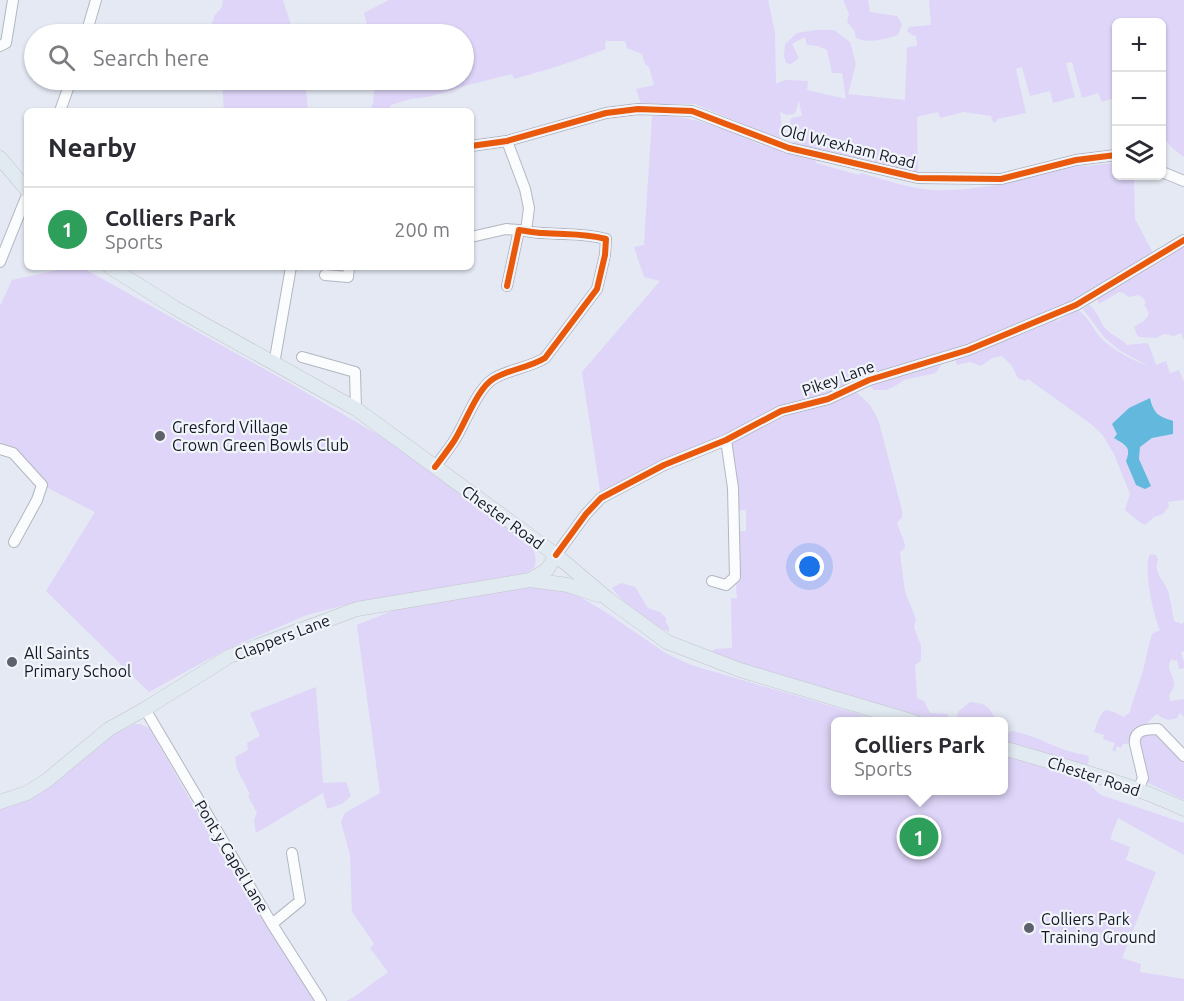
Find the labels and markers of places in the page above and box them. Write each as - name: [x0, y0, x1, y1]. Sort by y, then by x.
- place label: Gresford Village Crown Green Bowls Club: [172, 418, 349, 454]
- marker: Gresford Village Crown Green Bowls Club: [153, 429, 167, 443]
- place label: All Saints Primary School: [24, 644, 131, 680]
- marker: All Saints Primary School: [5, 655, 19, 669]
- pin: 1: [900, 814, 938, 860]
- place label: Colliers Park Training Ground: [1041, 910, 1156, 946]
- marker: Colliers Park Training Ground: [1022, 921, 1036, 935]

